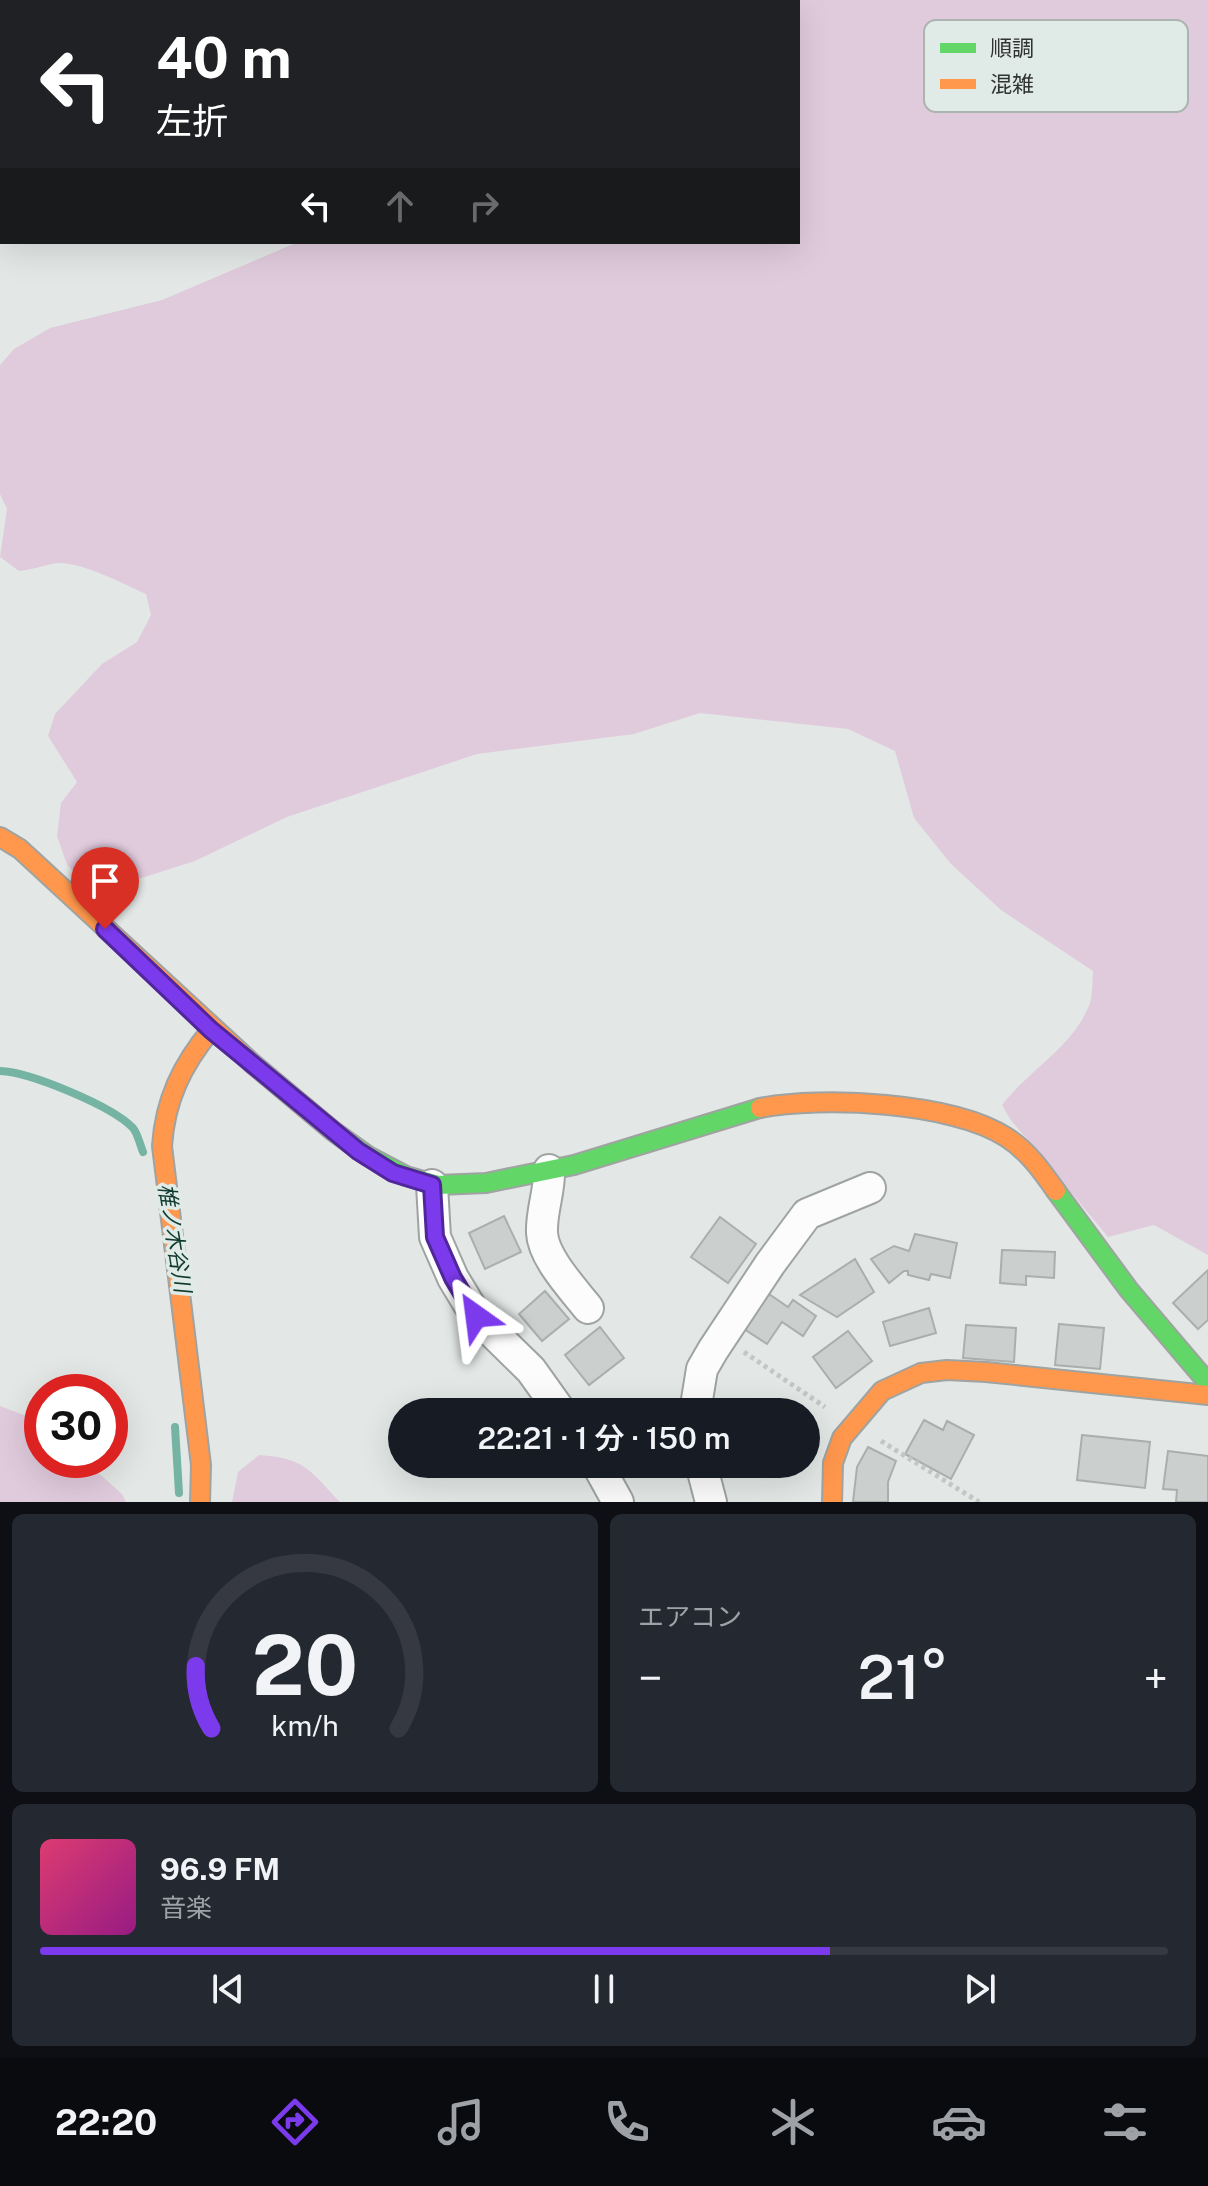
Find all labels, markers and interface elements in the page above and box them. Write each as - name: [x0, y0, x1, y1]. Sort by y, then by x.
- legend: [924, 20, 1188, 112]
- text: 40 m: [156, 25, 292, 91]
- icon: left: [24, 32, 128, 136]
- text: 順調: [990, 35, 1034, 61]
- text: 混雑: [990, 71, 1034, 97]
- text: 左折: [156, 100, 228, 142]
- icon: left: [294, 184, 338, 228]
- icon: ahead: [378, 184, 422, 228]
- icon: right: [462, 184, 506, 228]
- pin: [71, 847, 139, 929]
- icon: arrive: [83, 859, 127, 903]
- water label: 椎ノ木谷川: [154, 1182, 197, 1296]
- position arrow: [434, 1274, 518, 1358]
- speed limit sign: 30: [24, 1374, 128, 1478]
- text: 22:21 · 1 分 · 150 m: [478, 1420, 730, 1456]
- text: エアコン: [638, 1601, 742, 1632]
- text: 20: [252, 1616, 358, 1714]
- text: 21°: [858, 1642, 948, 1713]
- text: −: [638, 1652, 662, 1704]
- text: +: [1144, 1652, 1168, 1704]
- text: km/h: [271, 1709, 339, 1742]
- text: 96.9 FM: [160, 1851, 280, 1887]
- text: 音楽: [160, 1892, 212, 1923]
- icon: previous: [206, 1967, 250, 2011]
- icon: pause: [582, 1967, 626, 2011]
- icon: next: [958, 1967, 1002, 2011]
- icon: directions: [267, 2094, 323, 2150]
- icon: music: [433, 2094, 489, 2150]
- icon: phone: [599, 2094, 655, 2150]
- icon: climate: [765, 2094, 821, 2150]
- icon: car: [931, 2094, 987, 2150]
- icon: filters: [1097, 2094, 1153, 2150]
- text: 22:20: [55, 2101, 157, 2143]

